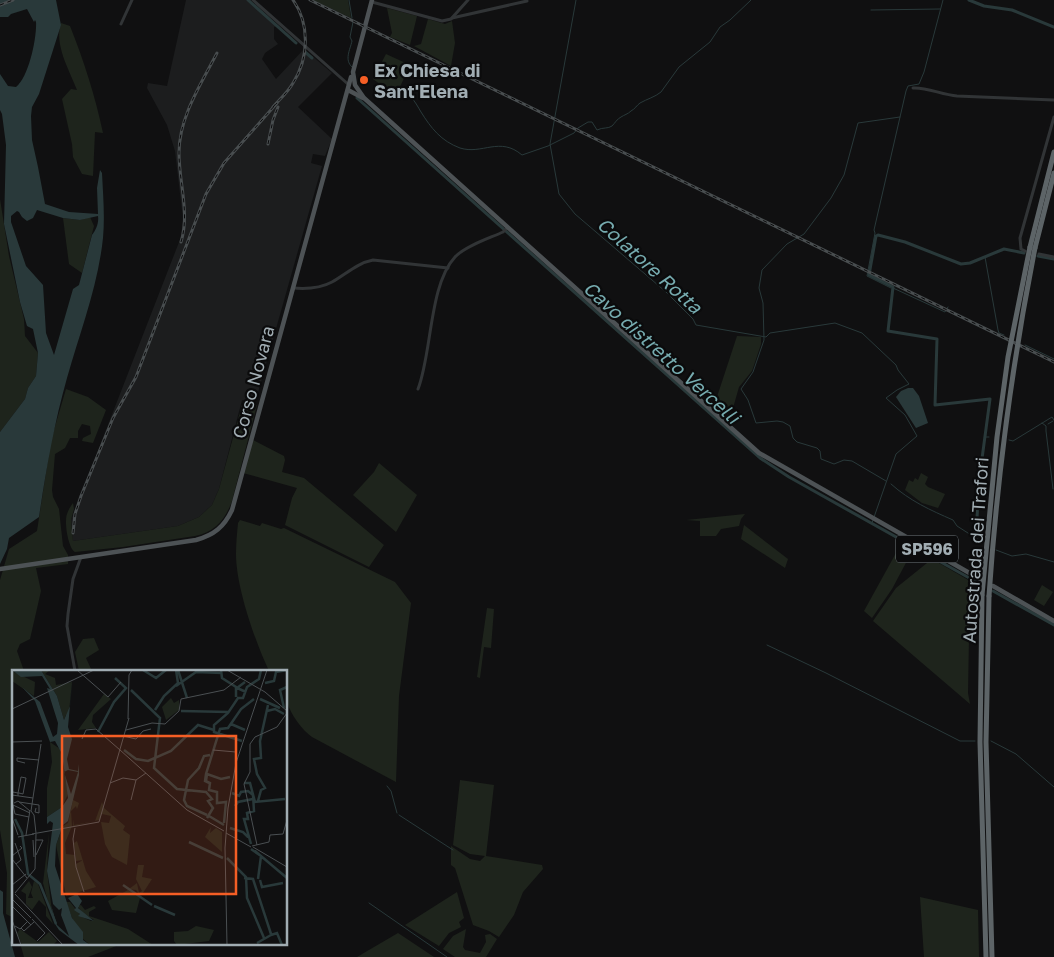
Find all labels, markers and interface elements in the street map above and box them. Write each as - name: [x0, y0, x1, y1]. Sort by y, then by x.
- place label: Ex Chiesa di Sant'Elena: [374, 59, 480, 102]
- marker: Ex Chiesa di Sant'Elena: [358, 74, 370, 86]
- water label: Colatore Rotta: [593, 212, 708, 319]
- water label: Cavo distretto Vercelli: [579, 276, 746, 429]
- street label: Corso Novara: [227, 323, 279, 441]
- street label: Autostrada dei Trafori: [958, 456, 992, 644]
- road number: SP596: [896, 536, 958, 562]
- inset map: [12, 670, 288, 944]

